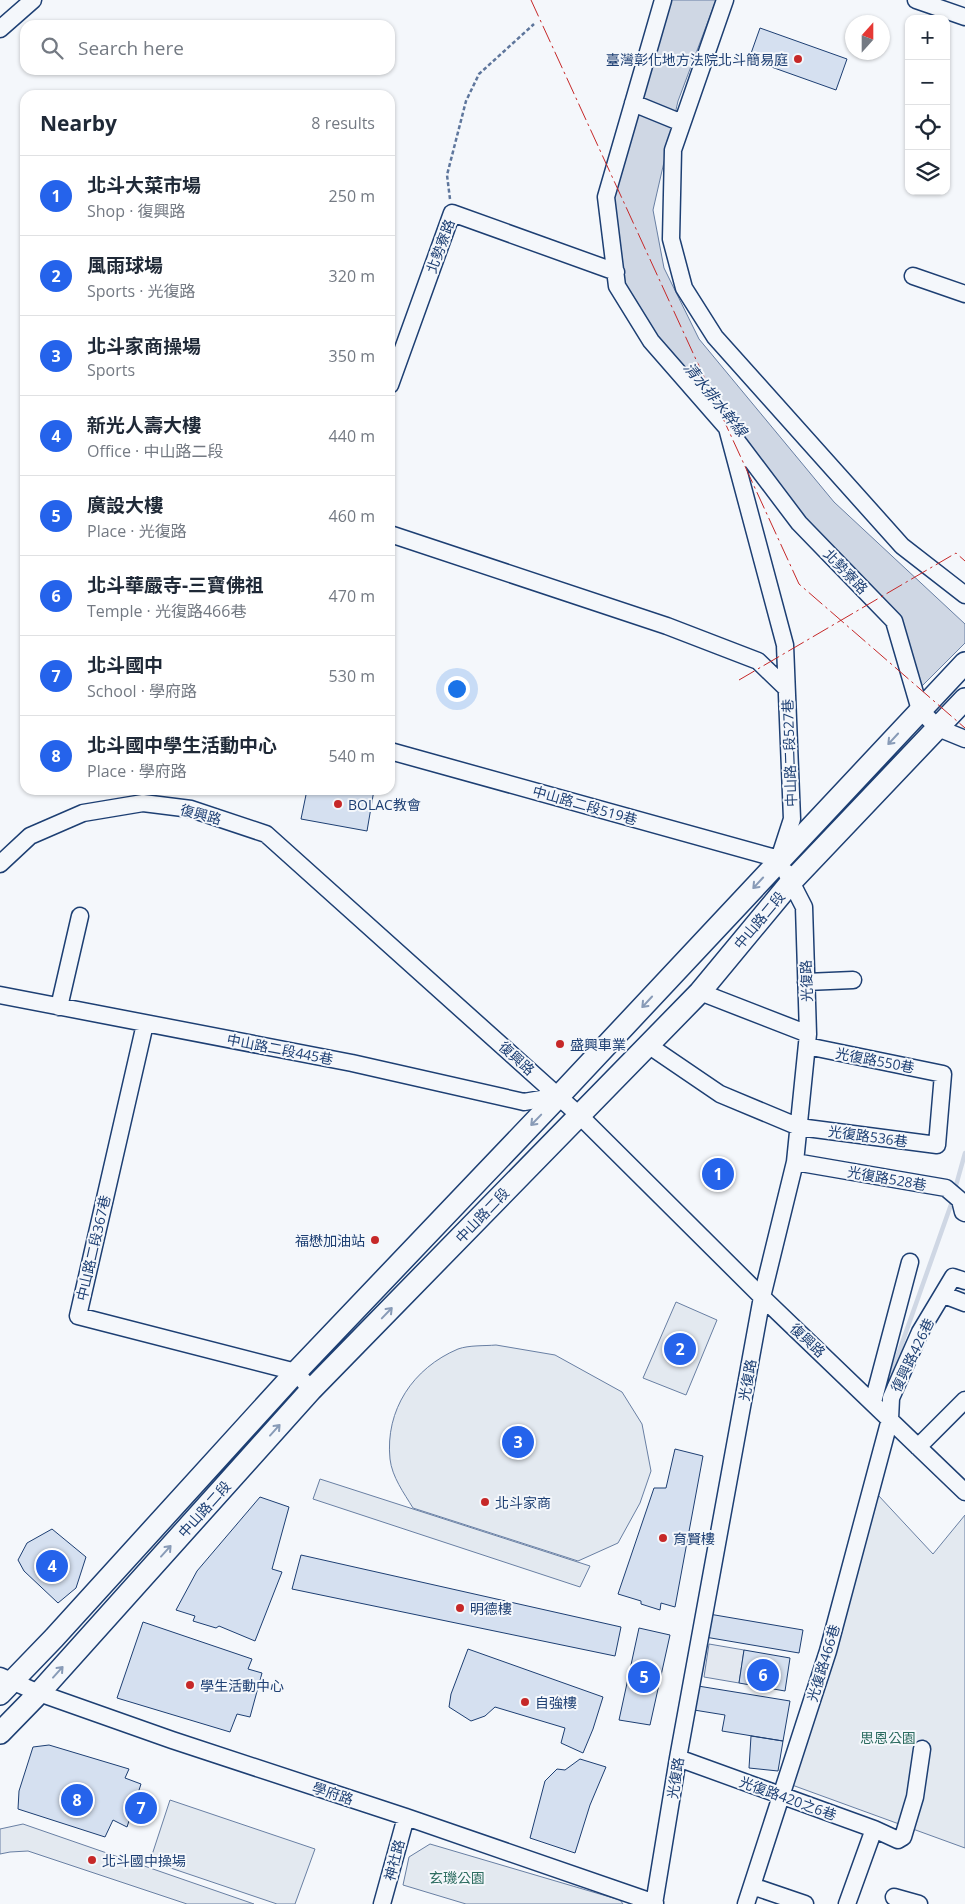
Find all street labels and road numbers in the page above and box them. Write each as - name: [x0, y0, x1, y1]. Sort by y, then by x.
- street label: 北勢寮路: [421, 216, 459, 276]
- street label: 北勢寮路: [820, 544, 872, 598]
- street label: 中山路二段527巷: [778, 699, 800, 807]
- street label: 中山路二段519巷: [530, 781, 640, 829]
- street label: 復興路: [178, 799, 224, 829]
- street label: 中山路二段: [729, 887, 789, 953]
- street label: 光復路: [796, 960, 816, 1002]
- street label: 中山路二段445巷: [225, 1029, 335, 1069]
- street label: 復興路: [495, 1037, 539, 1079]
- street label: 光復路550巷: [834, 1043, 916, 1077]
- street label: 光復路536巷: [827, 1121, 909, 1151]
- street label: 光復路528巷: [846, 1162, 928, 1194]
- street label: 中山路二段: [451, 1183, 513, 1247]
- street label: 中山路二段367巷: [72, 1193, 114, 1303]
- street label: 復興路426巷: [886, 1315, 938, 1395]
- street label: 復興路: [786, 1319, 830, 1361]
- street label: 光復路: [734, 1358, 760, 1402]
- street label: 中山路二段: [174, 1477, 234, 1541]
- street label: 光復路466巷: [802, 1622, 844, 1704]
- street label: 光復路: [662, 1756, 688, 1800]
- street label: 光復路420之6巷: [737, 1772, 839, 1824]
- street label: 學府路: [310, 1777, 356, 1809]
- street label: 神社路: [379, 1837, 409, 1883]

